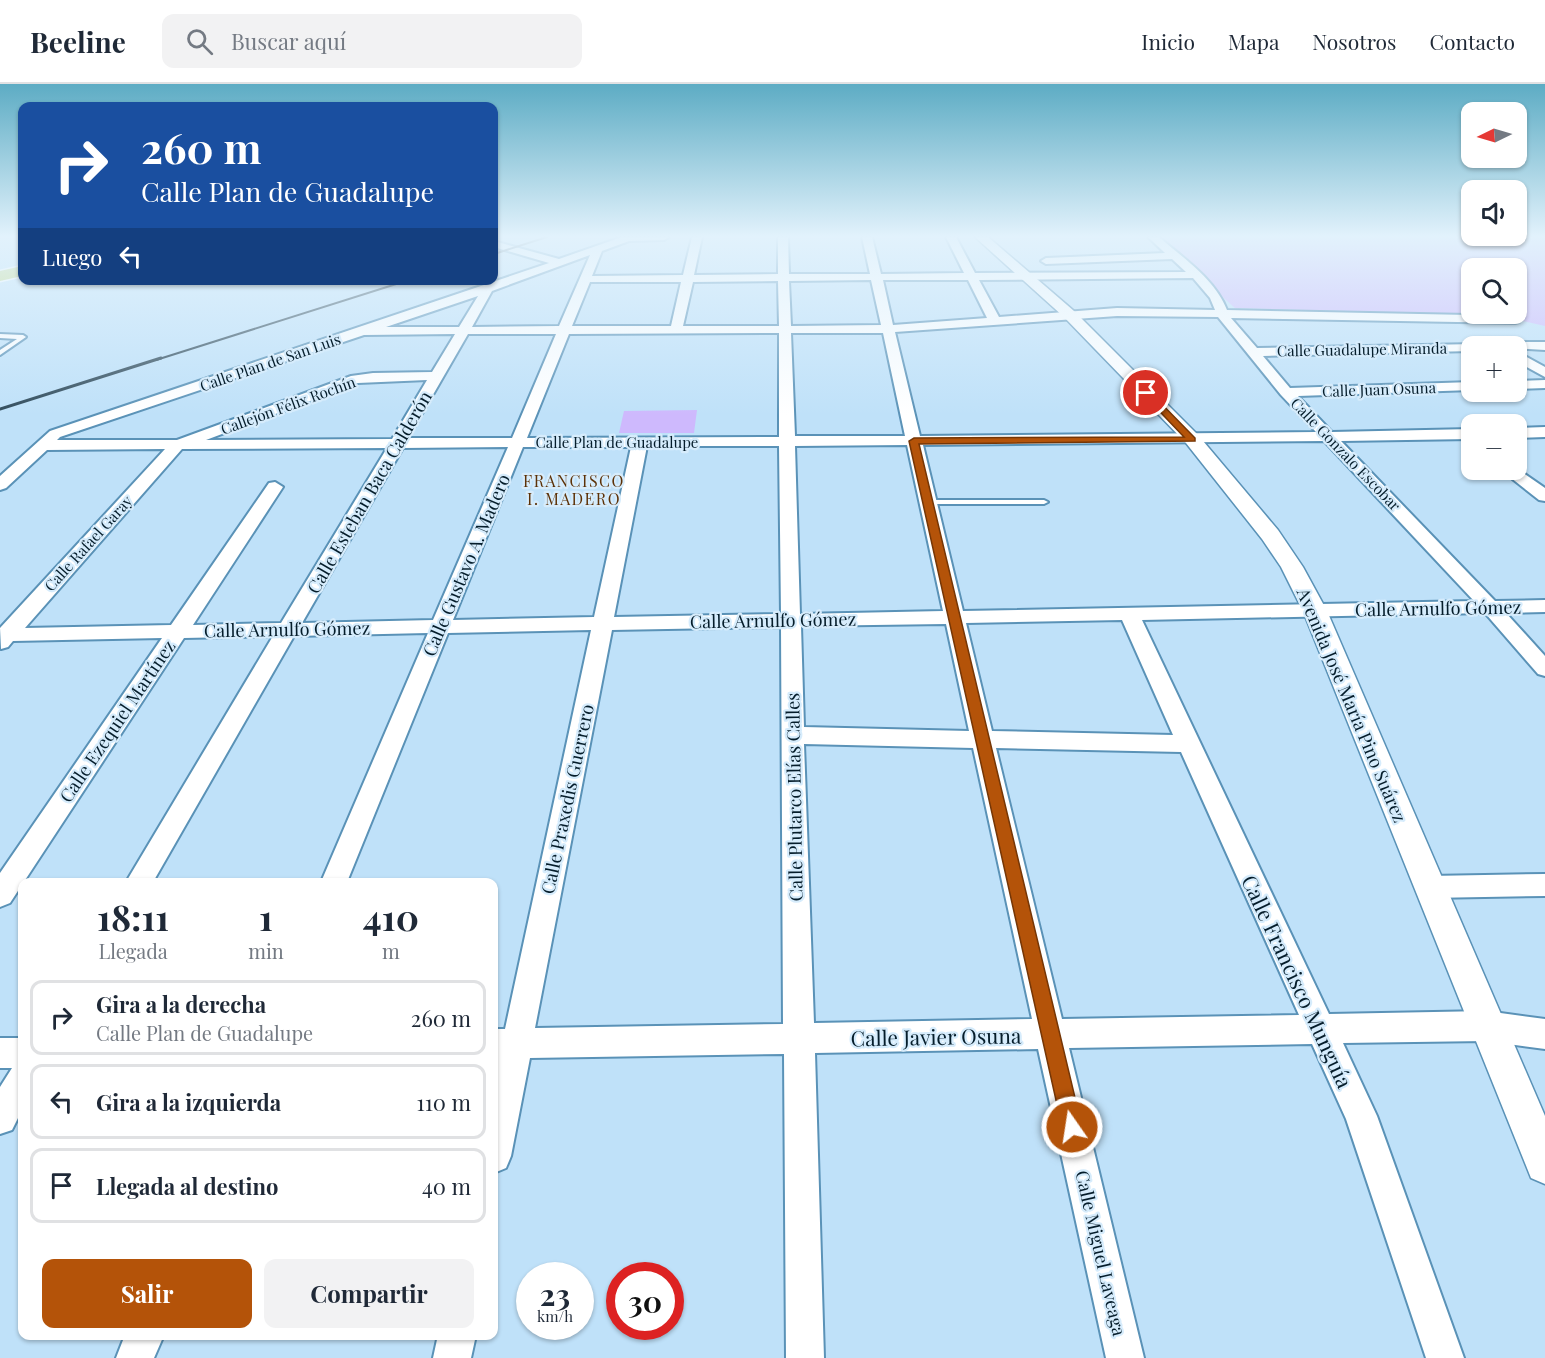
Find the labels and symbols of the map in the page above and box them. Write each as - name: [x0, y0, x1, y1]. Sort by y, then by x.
- north arrow: [1461, 102, 1527, 168]
- street label: Calle Plan de San Luis: [197, 329, 343, 395]
- street label: Calle Guadalupe Miranda: [1277, 338, 1448, 360]
- pin: [1120, 367, 1171, 418]
- street label: Callejón Félix Rochín: [218, 371, 358, 439]
- street label: Calle Juan Osuna: [1322, 377, 1437, 401]
- street label: Calle Esteban Baca Calderón: [301, 386, 437, 598]
- street label: Calle Gonzalo Escobar: [1287, 393, 1405, 515]
- street label: Calle Plan de Guadalupe: [536, 432, 698, 452]
- street label: Calle Gustavo A. Madero: [417, 470, 515, 660]
- district label: FRANCISCO I. MADERO: [523, 470, 625, 509]
- street label: Calle Rafael Garay: [40, 491, 137, 595]
- street label: Avenida José María Pino Suárez: [1291, 583, 1412, 826]
- street label: Calle Arnulfo Gómez: [1355, 595, 1521, 621]
- street label: Calle Arnulfo Gómez: [690, 607, 856, 633]
- street label: Calle Arnulfo Gómez: [204, 616, 370, 642]
- street label: Calle Ezequiel Martínez: [54, 635, 180, 807]
- street label: Calle Plutarco Elías Calles: [780, 693, 808, 901]
- street label: Calle Praxedis Guerrero: [535, 702, 599, 896]
- street label: Calle Francisco Munguía: [1236, 870, 1360, 1093]
- street label: Calle Javier Osuna: [850, 1021, 1022, 1051]
- position arrow: [1040, 1095, 1104, 1159]
- street label: Calle Miguel Laveaga: [1070, 1168, 1132, 1338]
- speed limit sign: 30: [606, 1262, 684, 1340]

